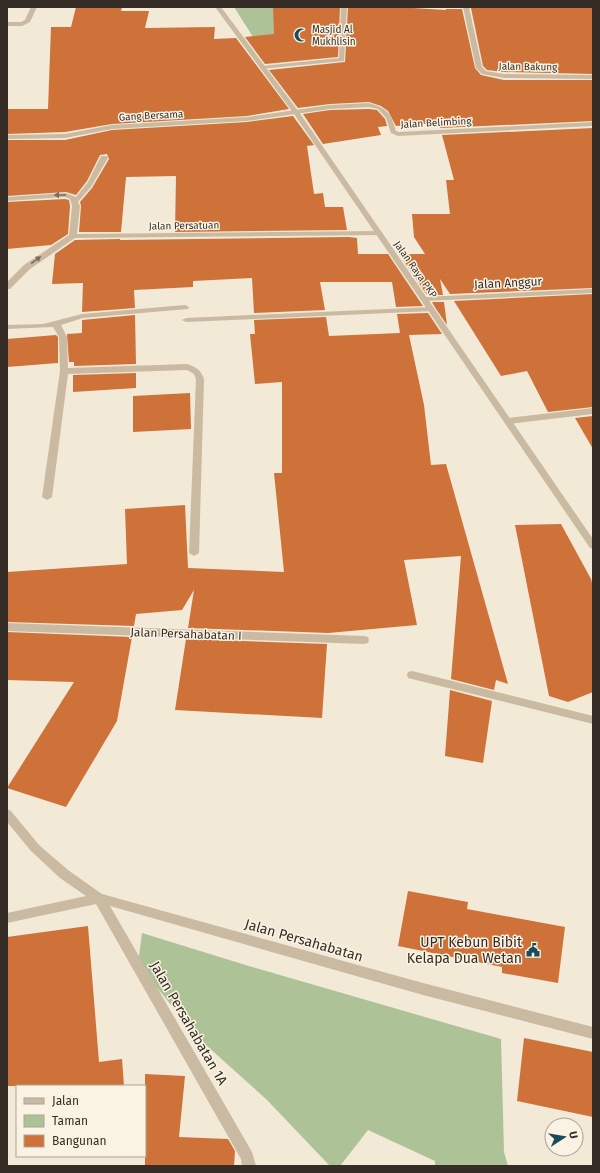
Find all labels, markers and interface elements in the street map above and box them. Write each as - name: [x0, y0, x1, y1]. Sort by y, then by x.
- place label: Masjid Al Mukhlisin: [312, 24, 356, 48]
- mosque icon: Masjid Al Mukhlisin: [293, 27, 309, 43]
- street label: Jalan Bakung: [499, 60, 558, 74]
- street label: Gang Bersama: [118, 108, 184, 124]
- street label: Jalan Belimbing: [400, 115, 473, 131]
- one-way arrow: [53, 192, 66, 198]
- street label: Jalan Persatuan: [149, 219, 219, 233]
- street label: Jalan Raya PKP: [391, 239, 439, 301]
- one-way arrow: [30, 256, 41, 265]
- street label: Jalan Anggur: [474, 274, 543, 292]
- street label: Jalan Persahabatan I: [130, 625, 242, 643]
- street label: Jalan Persahabatan: [243, 915, 365, 965]
- place label: UPT Kebun Bibit Kelapa Dua Wetan: [407, 934, 523, 967]
- public building icon: UPT Kebun Bibit Kelapa Dua Wetan: [525, 942, 541, 958]
- street label: Jalan Persahabatan 1A: [146, 958, 231, 1088]
- legend: [16, 1085, 146, 1157]
- text: Jalan: [52, 1094, 79, 1108]
- text: Taman: [52, 1114, 88, 1128]
- north arrow: [544, 1117, 584, 1157]
- text: U: [566, 1130, 580, 1140]
- text: Bangunan: [52, 1134, 107, 1148]

